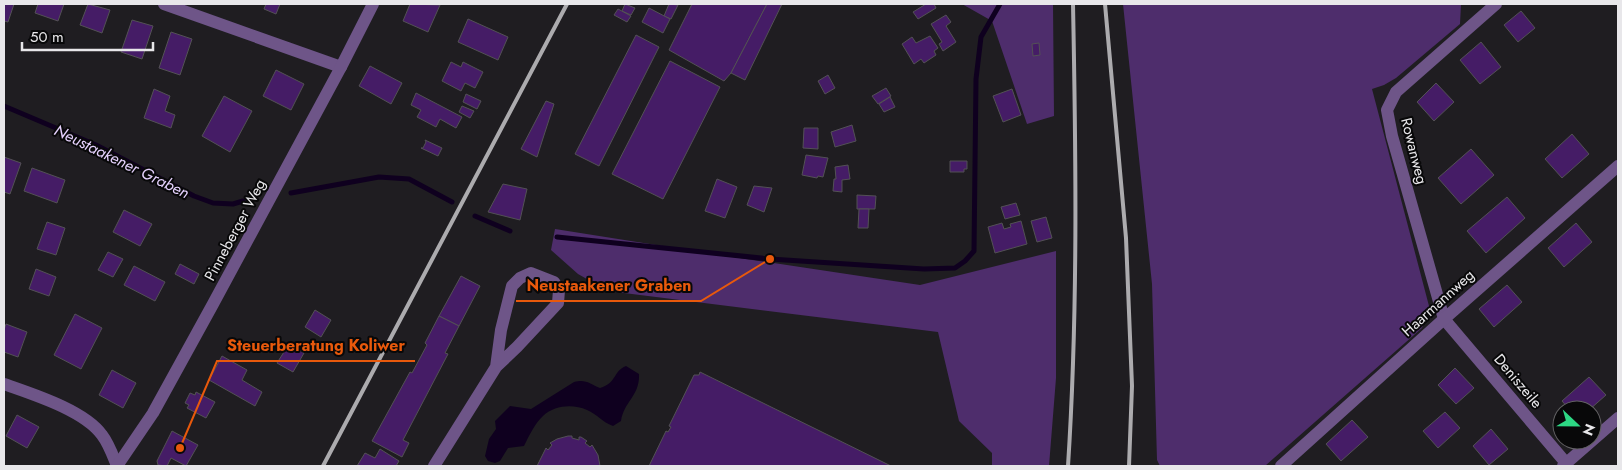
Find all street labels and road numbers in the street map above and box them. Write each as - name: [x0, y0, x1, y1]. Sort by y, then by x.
- street label: Rowanweg: [1395, 115, 1433, 187]
- street label: Pinneberger Weg: [199, 175, 271, 285]
- street label: Haarmannweg: [1397, 264, 1479, 342]
- street label: Deniszeile: [1489, 349, 1548, 413]

